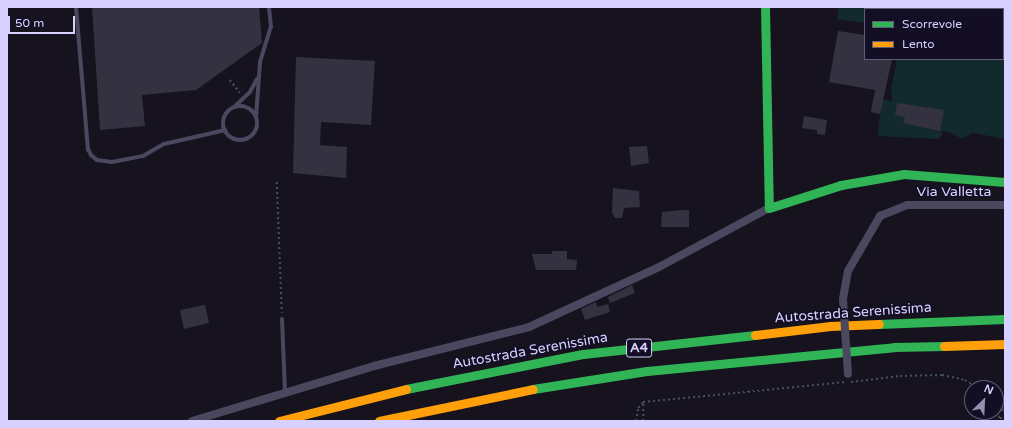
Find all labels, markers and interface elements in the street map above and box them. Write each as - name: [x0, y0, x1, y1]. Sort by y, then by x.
- scale bar: [10, 8, 77, 34]
- legend: [864, 8, 1004, 60]
- text: 50 m: [15, 16, 44, 30]
- text: Scorrevole: [902, 17, 962, 31]
- text: Lento: [902, 37, 935, 51]
- street label: Via Valletta: [917, 184, 991, 200]
- street label: Autostrada Serenissima: [774, 299, 932, 327]
- street label: Autostrada Serenissima: [451, 329, 609, 373]
- road number: A4: [626, 337, 652, 359]
- north arrow: [964, 380, 1004, 420]
- text: N: [982, 382, 995, 397]

